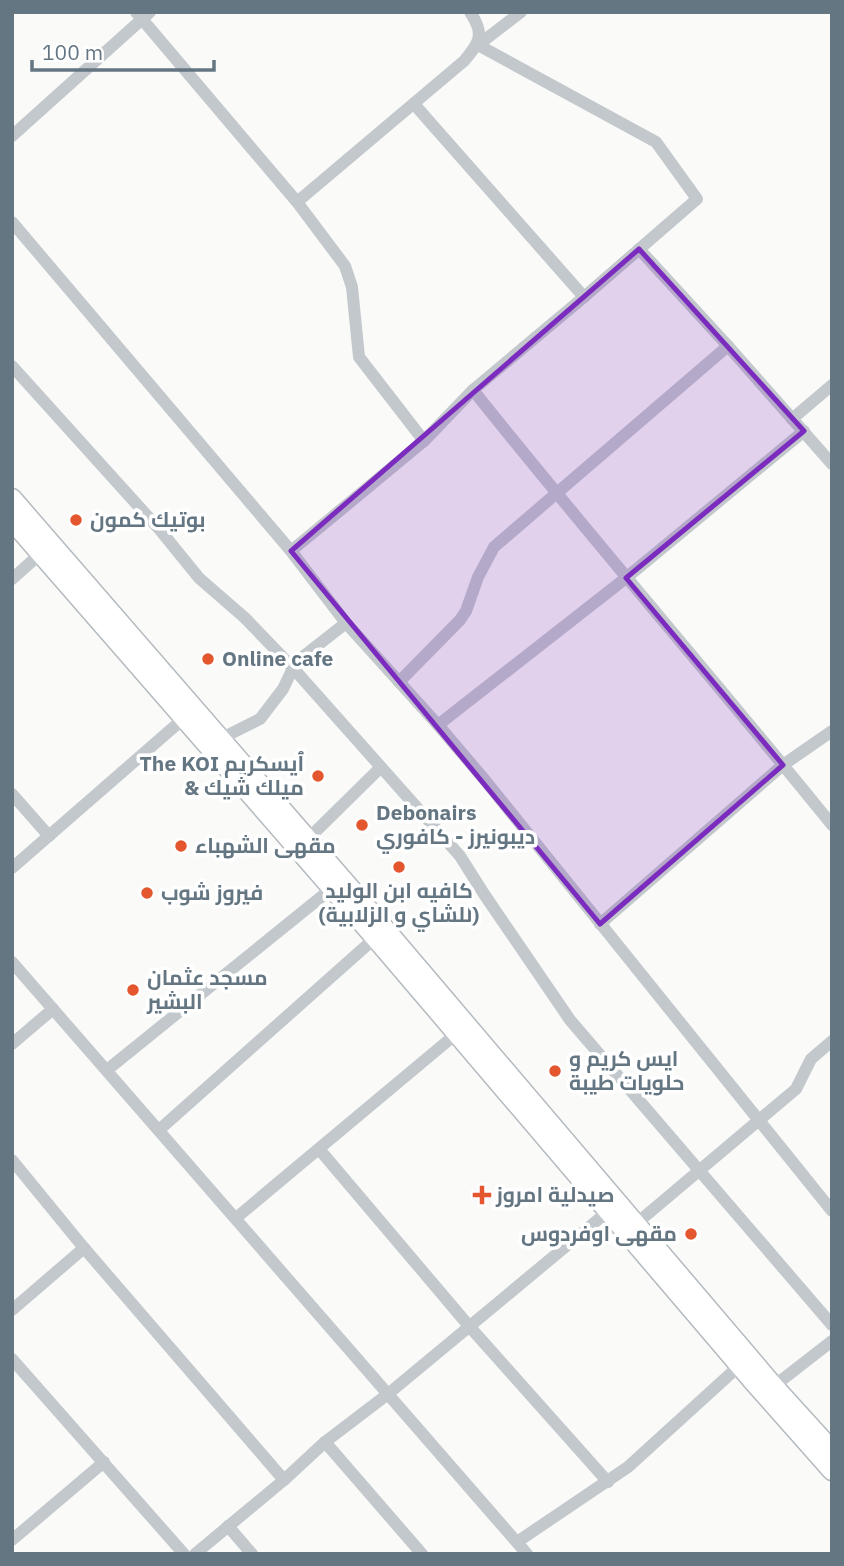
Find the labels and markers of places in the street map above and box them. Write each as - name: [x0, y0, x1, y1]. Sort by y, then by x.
- place label: بوتيك كمون: [90, 505, 206, 533]
- marker: بوتيك كمون: [68, 512, 84, 528]
- place label: Online cafe: [222, 644, 333, 672]
- marker: Online cafe: [200, 651, 216, 667]
- place label: The KOI ٱيسكريم & ميلك شيك: [140, 749, 304, 801]
- marker: The KOI ٱيسكريم & ميلك شيك: [310, 768, 326, 784]
- place label: Debonairs ديبونيرز - كافوري: [376, 798, 535, 854]
- marker: Debonairs ديبونيرز - كافوري: [354, 817, 370, 833]
- place label: مقهى الشهباء: [195, 831, 336, 859]
- marker: مقهى الشهباء: [173, 838, 189, 854]
- marker: كافيه ابن الوليد (للشاي و الزلابية): [391, 859, 407, 875]
- place label: كافيه ابن الوليد (للشاي و الزلابية): [319, 876, 479, 932]
- place label: فيروز شوب: [161, 878, 263, 906]
- marker: فيروز شوب: [139, 885, 155, 901]
- place label: مسجد عثمان البشير: [146, 963, 268, 1015]
- marker: مسجد عثمان البشير: [125, 982, 141, 998]
- place label: ايس كريم و حلويات طيبة: [569, 1044, 684, 1096]
- marker: ايس كريم و حلويات طيبة: [547, 1063, 563, 1079]
- place label: صيدلية امروز: [495, 1180, 615, 1208]
- marker: صيدلية امروز: [474, 1187, 490, 1203]
- place label: مقهى اوفردوس: [521, 1219, 677, 1247]
- marker: مقهى اوفردوس: [683, 1226, 699, 1242]

